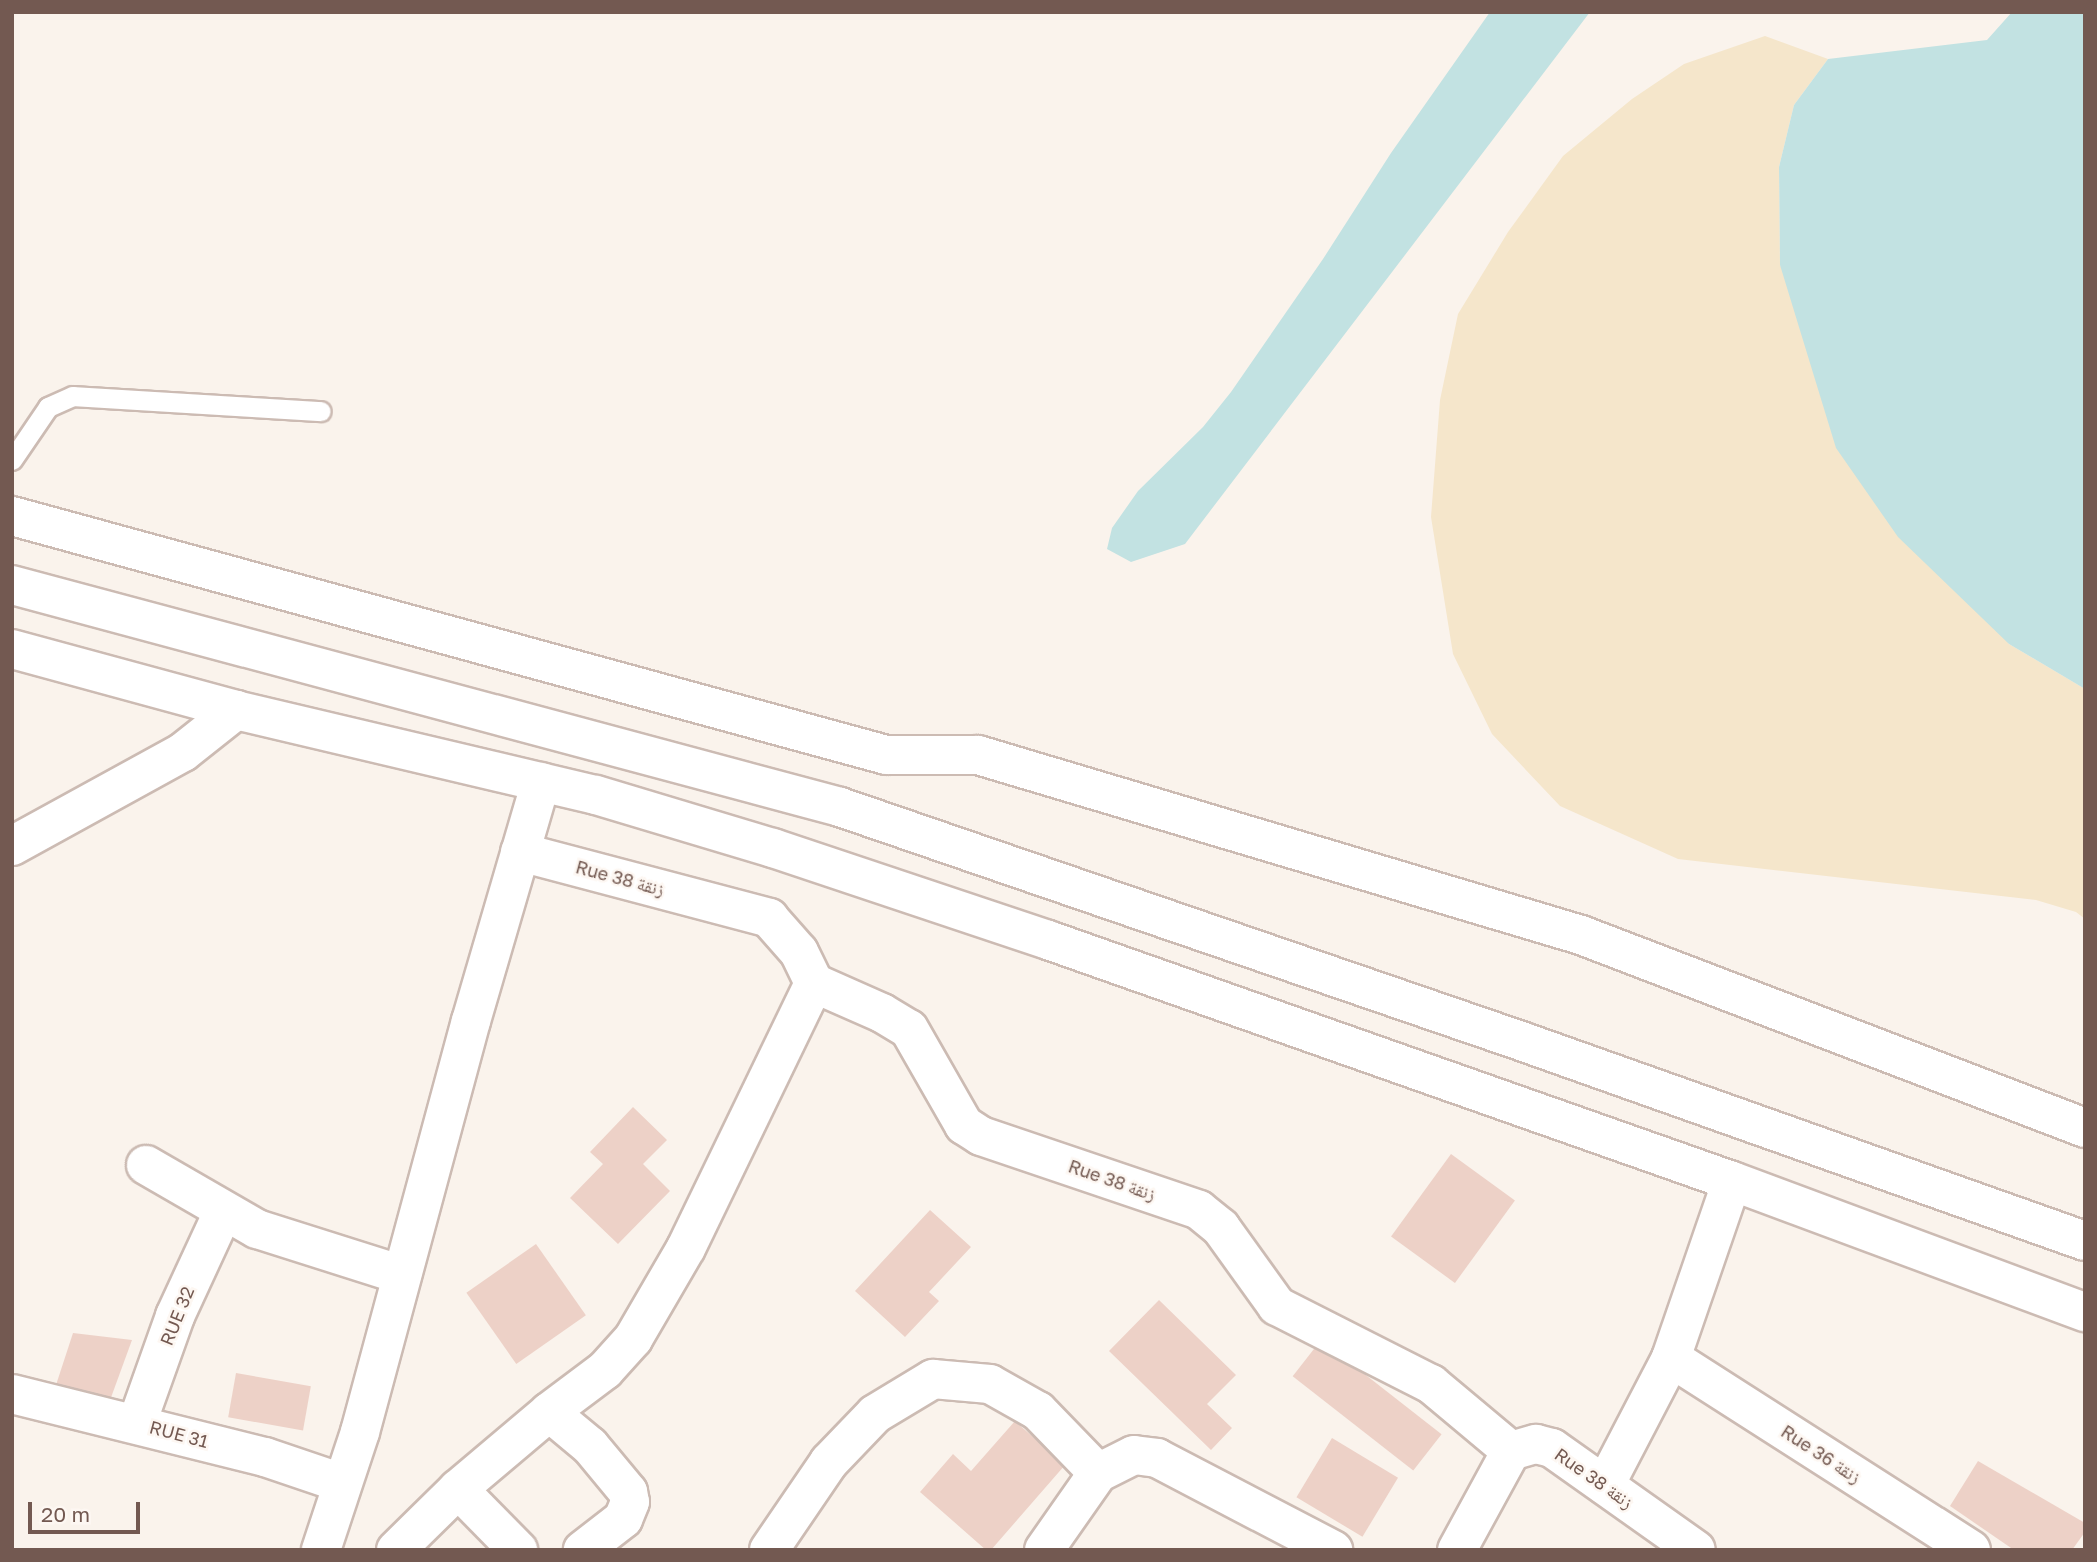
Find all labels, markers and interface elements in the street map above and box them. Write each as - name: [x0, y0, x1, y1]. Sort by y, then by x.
- street label: Rue 38 زنقة: [573, 856, 667, 900]
- street label: Rue 38 زنقة: [1066, 1155, 1158, 1205]
- street label: RUE 32: [155, 1283, 199, 1349]
- street label: RUE 31: [147, 1416, 211, 1452]
- street label: Rue 36 زنقة: [1777, 1420, 1865, 1488]
- street label: Rue 38 زنقة: [1551, 1443, 1637, 1513]
- scale bar: [32, 1488, 144, 1532]
- text: 20 m: [41, 1501, 90, 1527]

